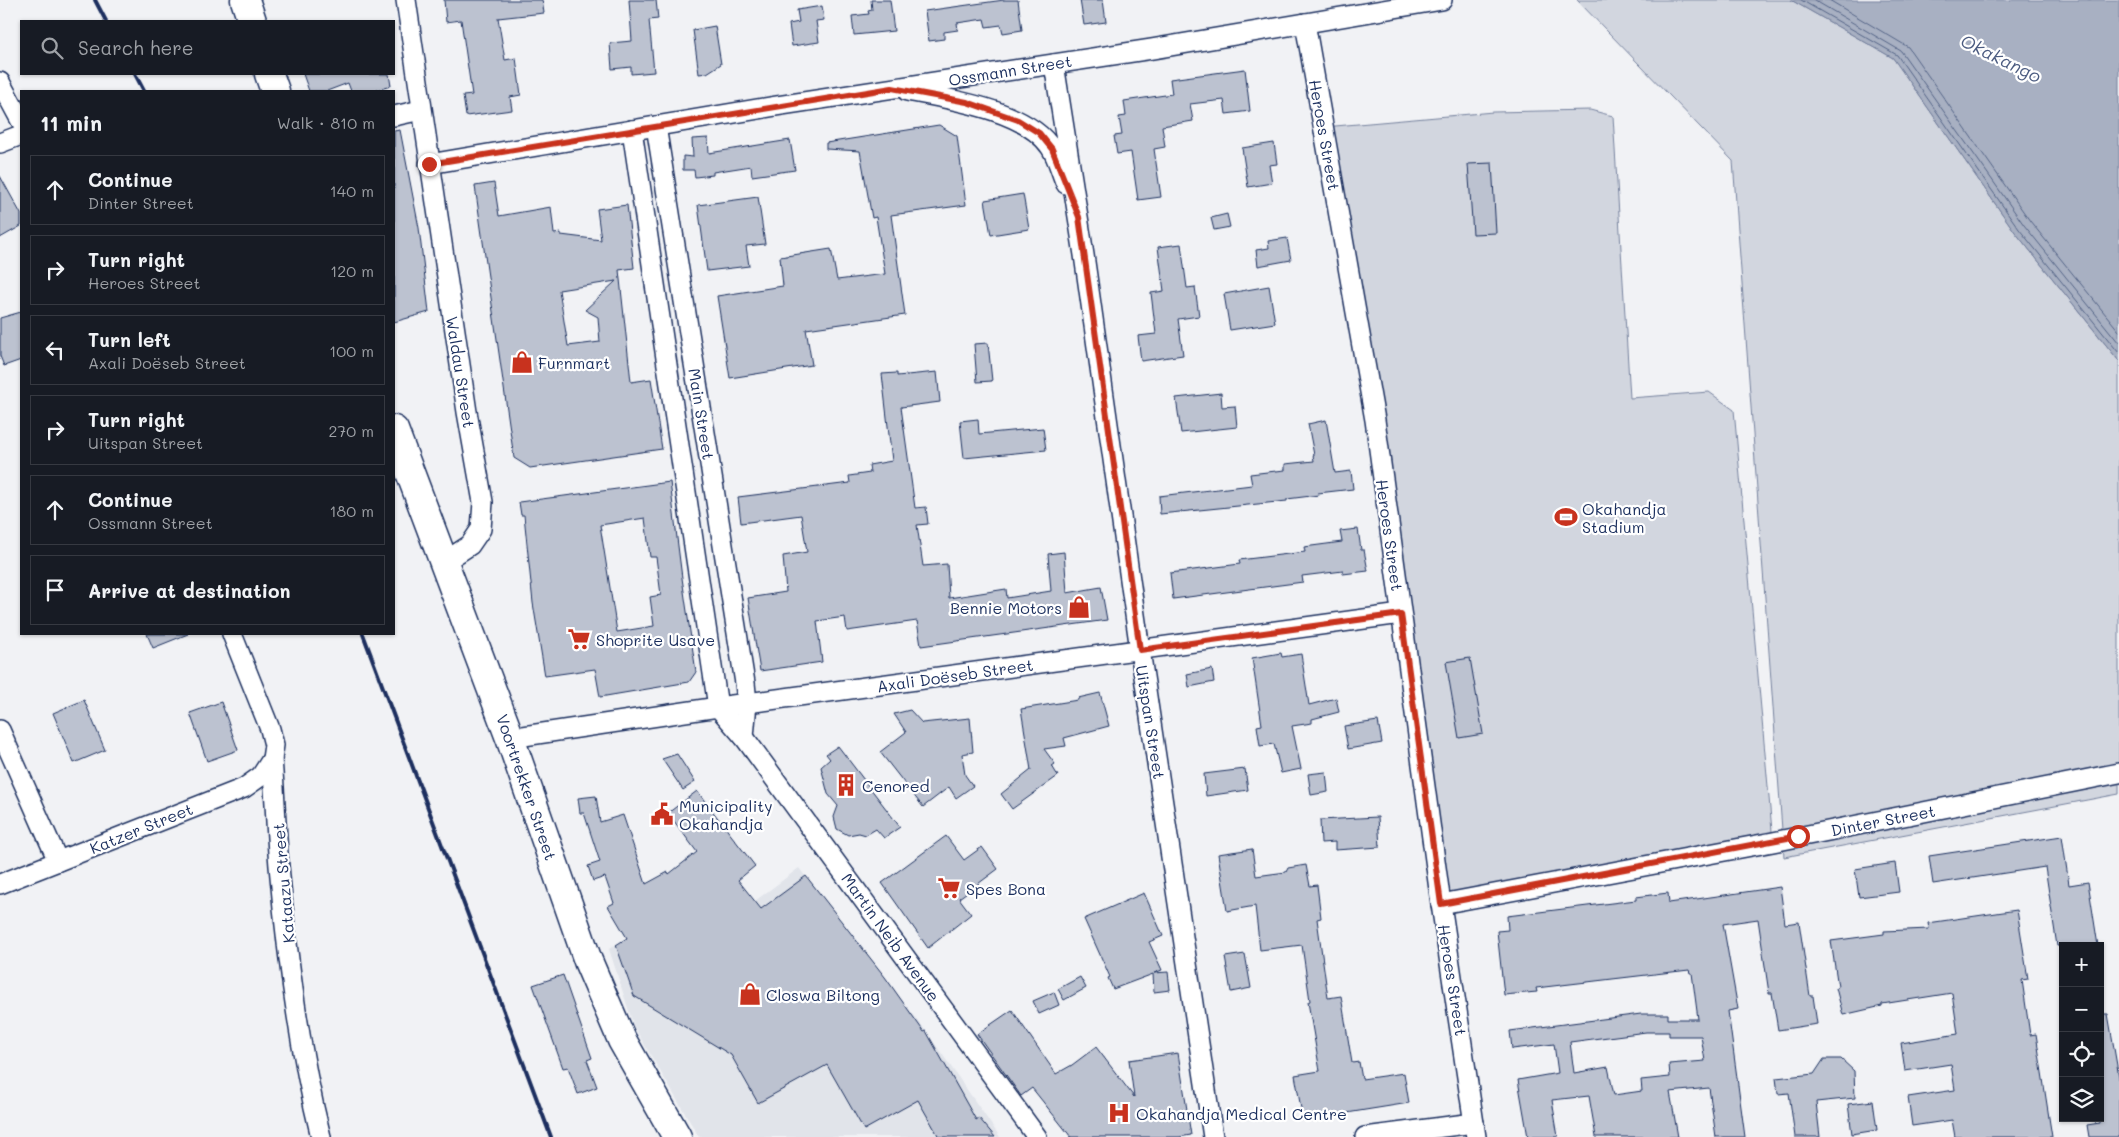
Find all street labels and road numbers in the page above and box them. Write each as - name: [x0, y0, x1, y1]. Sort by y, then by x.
- street label: Ossmann Street: [947, 50, 1073, 90]
- street label: Heroes Street: [1305, 78, 1345, 192]
- street label: Waldau Street: [442, 315, 480, 429]
- street label: Main Street: [684, 367, 720, 461]
- street label: Heroes Street: [1372, 478, 1408, 592]
- street label: Axali Doëseb Street: [875, 654, 1035, 696]
- street label: Uitspan Street: [1132, 663, 1170, 781]
- street label: Voortrekker Street: [492, 711, 562, 863]
- street label: Katzer Street: [86, 798, 196, 858]
- street label: Dinter Street: [1829, 800, 1937, 840]
- street label: Kataazu Street: [267, 822, 299, 944]
- street label: Martin Neib Avenue: [837, 869, 945, 1005]
- street label: Heroes Street: [1434, 923, 1472, 1037]

